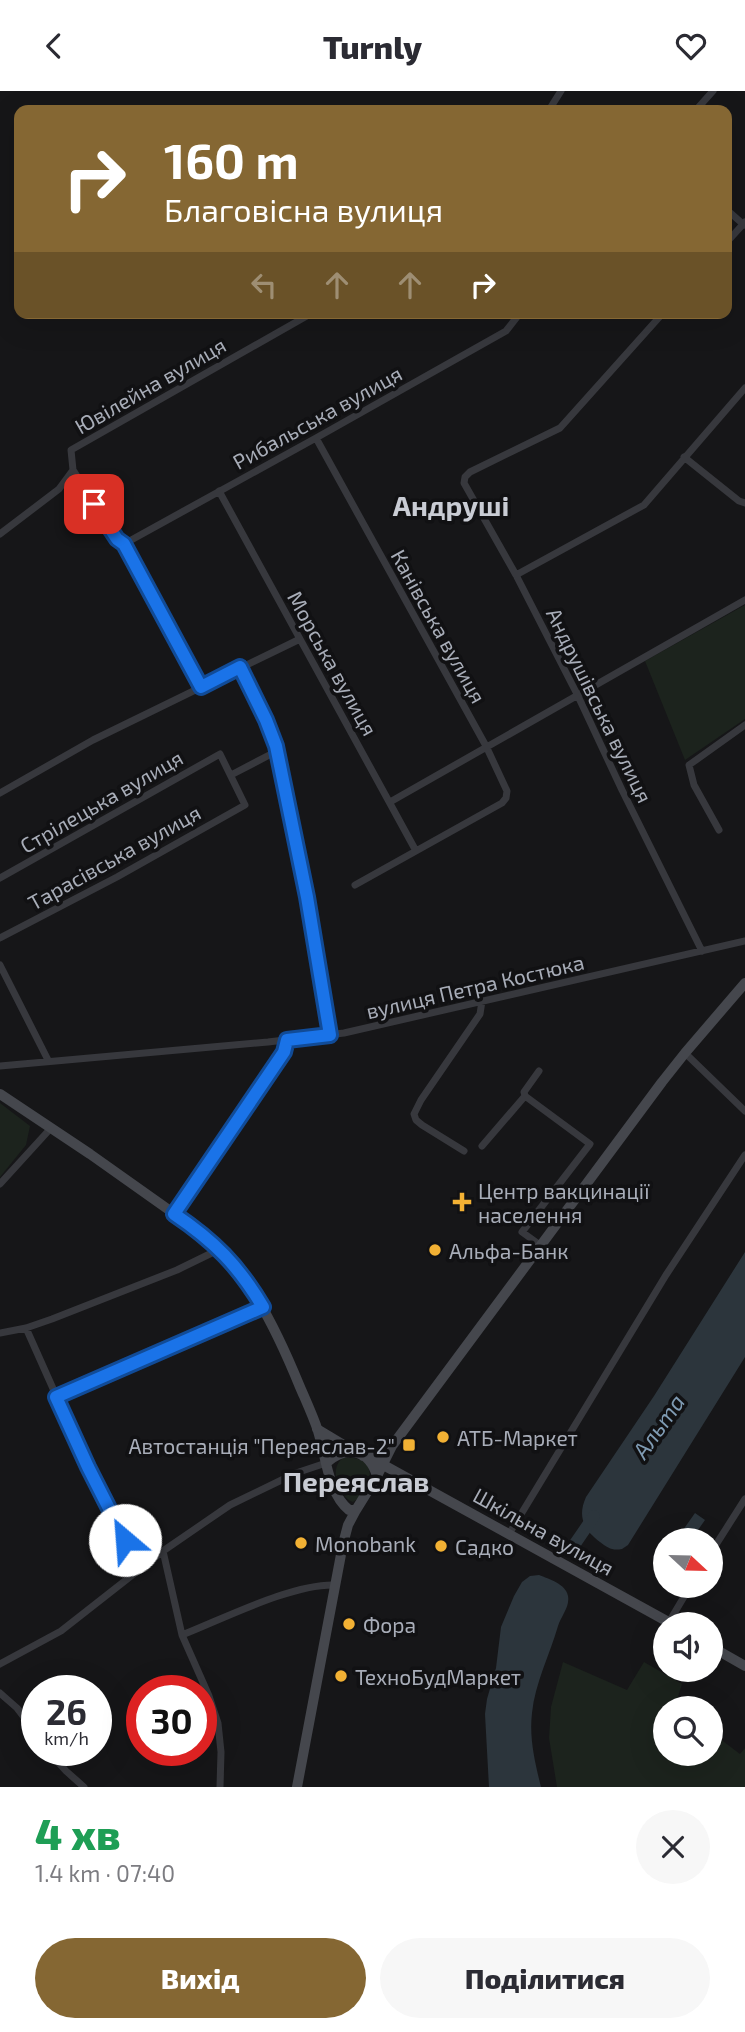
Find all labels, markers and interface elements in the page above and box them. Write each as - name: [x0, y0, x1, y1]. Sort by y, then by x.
- icon: back: [35, 27, 73, 65]
- text: Turnly: [323, 27, 422, 65]
- icon: heart: [672, 27, 710, 65]
- text: 160 m: [164, 130, 299, 189]
- icon: right: [49, 133, 140, 224]
- text: Благовісна вулиця: [164, 190, 443, 228]
- icon: left: [245, 266, 283, 304]
- icon: ahead: [318, 266, 356, 304]
- icon: ahead: [391, 266, 429, 304]
- icon: right: [464, 266, 502, 304]
- street label: Ювілейна вулиця: [70, 332, 230, 439]
- street label: Рибальська вулиця: [228, 360, 406, 475]
- pin: [64, 474, 124, 534]
- icon: arrive: [75, 485, 113, 523]
- district label: Андруші: [393, 488, 509, 522]
- street label: Канівська вулиця: [386, 545, 492, 708]
- street label: Морська вулиця: [282, 586, 383, 740]
- street label: Андрушівська вулиця: [541, 604, 658, 807]
- street label: Стрілецька вулиця: [15, 744, 187, 859]
- street label: Тарасівська вулиця: [23, 799, 205, 916]
- street label: вулиця Петра Костюка: [364, 949, 587, 1024]
- place label: Центр вакцинації населення: [478, 1178, 650, 1227]
- marker: Центр вакцинації населення: [452, 1192, 472, 1212]
- place label: Альфа-Банк: [449, 1238, 568, 1263]
- marker: Альфа-Банк: [427, 1242, 443, 1258]
- water label: Альта: [625, 1388, 690, 1464]
- place label: АТБ-Маркет: [457, 1425, 578, 1450]
- marker: АТБ-Маркет: [435, 1429, 451, 1445]
- place label: Автостанція "Переяслав-2": [128, 1433, 395, 1458]
- marker: Автостанція "Переяслав-2": [401, 1437, 417, 1453]
- district label: Переяслав: [283, 1464, 429, 1498]
- street label: Шкільна вулиця: [469, 1482, 619, 1581]
- position arrow: [88, 1503, 162, 1577]
- north arrow: [653, 1528, 723, 1598]
- map controls: [653, 1528, 723, 1766]
- place label: Monobank: [315, 1531, 416, 1556]
- place label: Садко: [455, 1534, 514, 1559]
- marker: Monobank: [293, 1535, 309, 1551]
- marker: Садко: [433, 1538, 449, 1554]
- place label: Фора: [363, 1612, 416, 1637]
- button: sound: [653, 1612, 723, 1682]
- marker: Фора: [341, 1616, 357, 1632]
- place label: ТехноБудМаркет: [355, 1664, 521, 1690]
- marker: ТехноБудМаркет: [333, 1668, 349, 1684]
- speed limit sign: 30: [126, 1675, 217, 1766]
- text: 26: [46, 1690, 87, 1732]
- button: search: [653, 1696, 723, 1766]
- text: km/h: [44, 1727, 89, 1749]
- text: 4 хв: [35, 1808, 120, 1858]
- button: close: [636, 1810, 710, 1884]
- text: 1.4 km · 07:40: [35, 1859, 175, 1887]
- button: Вихід: [35, 1938, 366, 2018]
- button: Поділитися: [380, 1938, 710, 2018]

